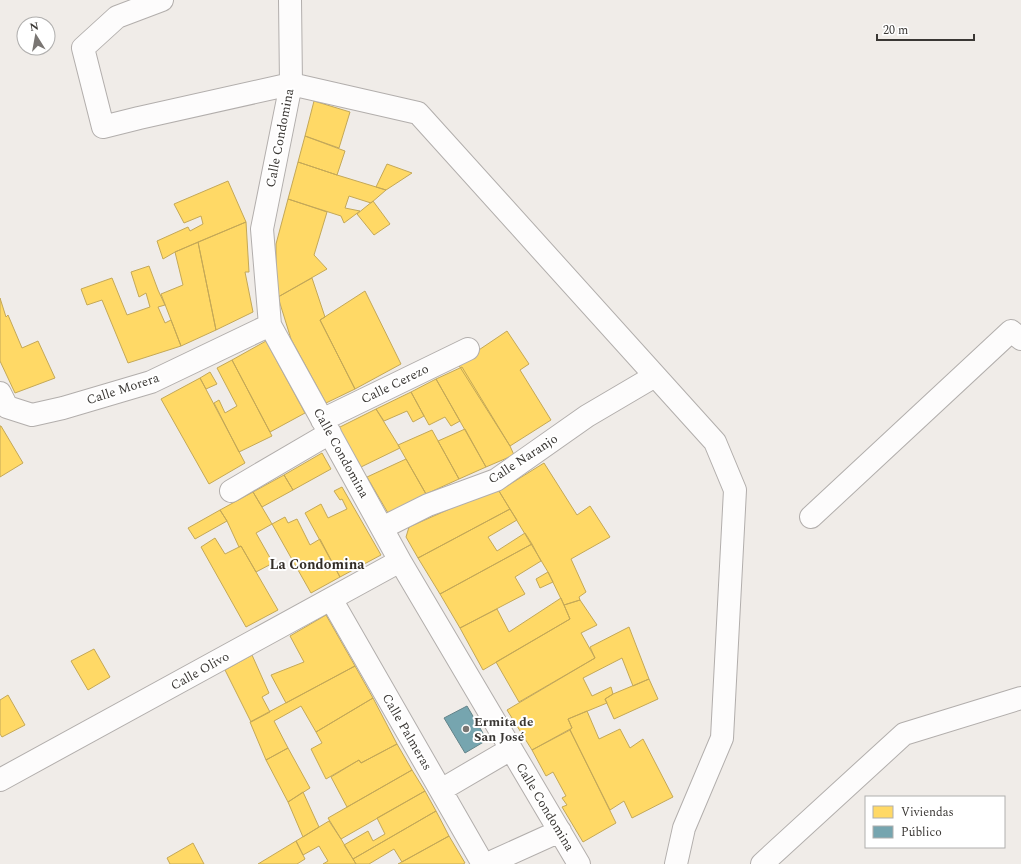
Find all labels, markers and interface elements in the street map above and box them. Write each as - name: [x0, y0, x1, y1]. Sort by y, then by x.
- north arrow: [16, 16, 56, 56]
- scale bar: [877, 16, 974, 42]
- text: N: [28, 17, 40, 36]
- text: 20 m: [883, 21, 908, 40]
- street label: Calle Condomina: [261, 86, 300, 189]
- street label: Calle Cerezo: [358, 359, 432, 409]
- street label: Calle Morera: [84, 368, 163, 410]
- street label: Calle Condomina: [308, 404, 374, 502]
- street label: Calle Naranjo: [484, 429, 562, 489]
- district label: La Condomina: [270, 554, 365, 575]
- street label: Calle Olivo: [167, 647, 233, 695]
- street label: Calle Palmeras: [377, 690, 437, 774]
- place label: Ermita de San José: [474, 712, 533, 747]
- marker: Ermita de San José: [461, 724, 471, 734]
- street label: Calle Condomina: [511, 759, 580, 856]
- legend: [865, 796, 1005, 848]
- text: Viviendas: [901, 803, 954, 822]
- text: Público: [901, 823, 942, 842]

